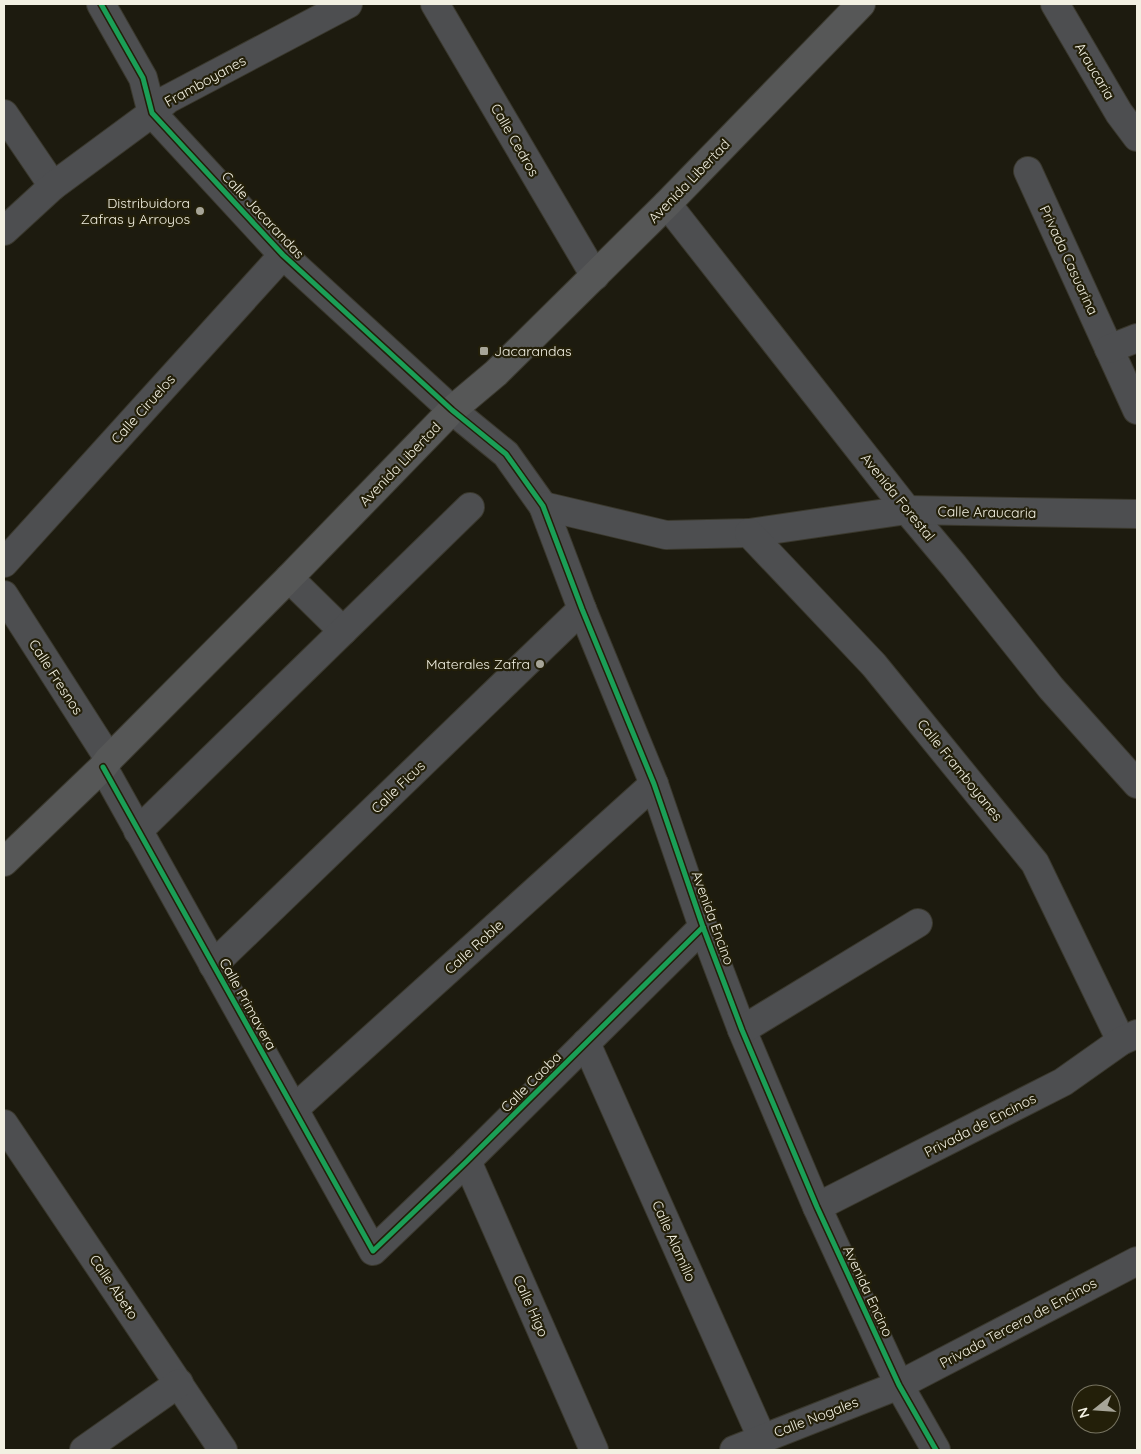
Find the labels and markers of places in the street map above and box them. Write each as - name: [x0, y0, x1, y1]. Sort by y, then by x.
- place label: Distribuidora Zafras y Arroyos: [81, 194, 190, 228]
- marker: Distribuidora Zafras y Arroyos: [194, 205, 206, 217]
- place label: Jacarandas: [494, 342, 572, 360]
- marker: Jacarandas: [478, 345, 490, 357]
- place label: Materales Zafra: [426, 655, 530, 673]
- marker: Materales Zafra: [534, 658, 546, 670]

